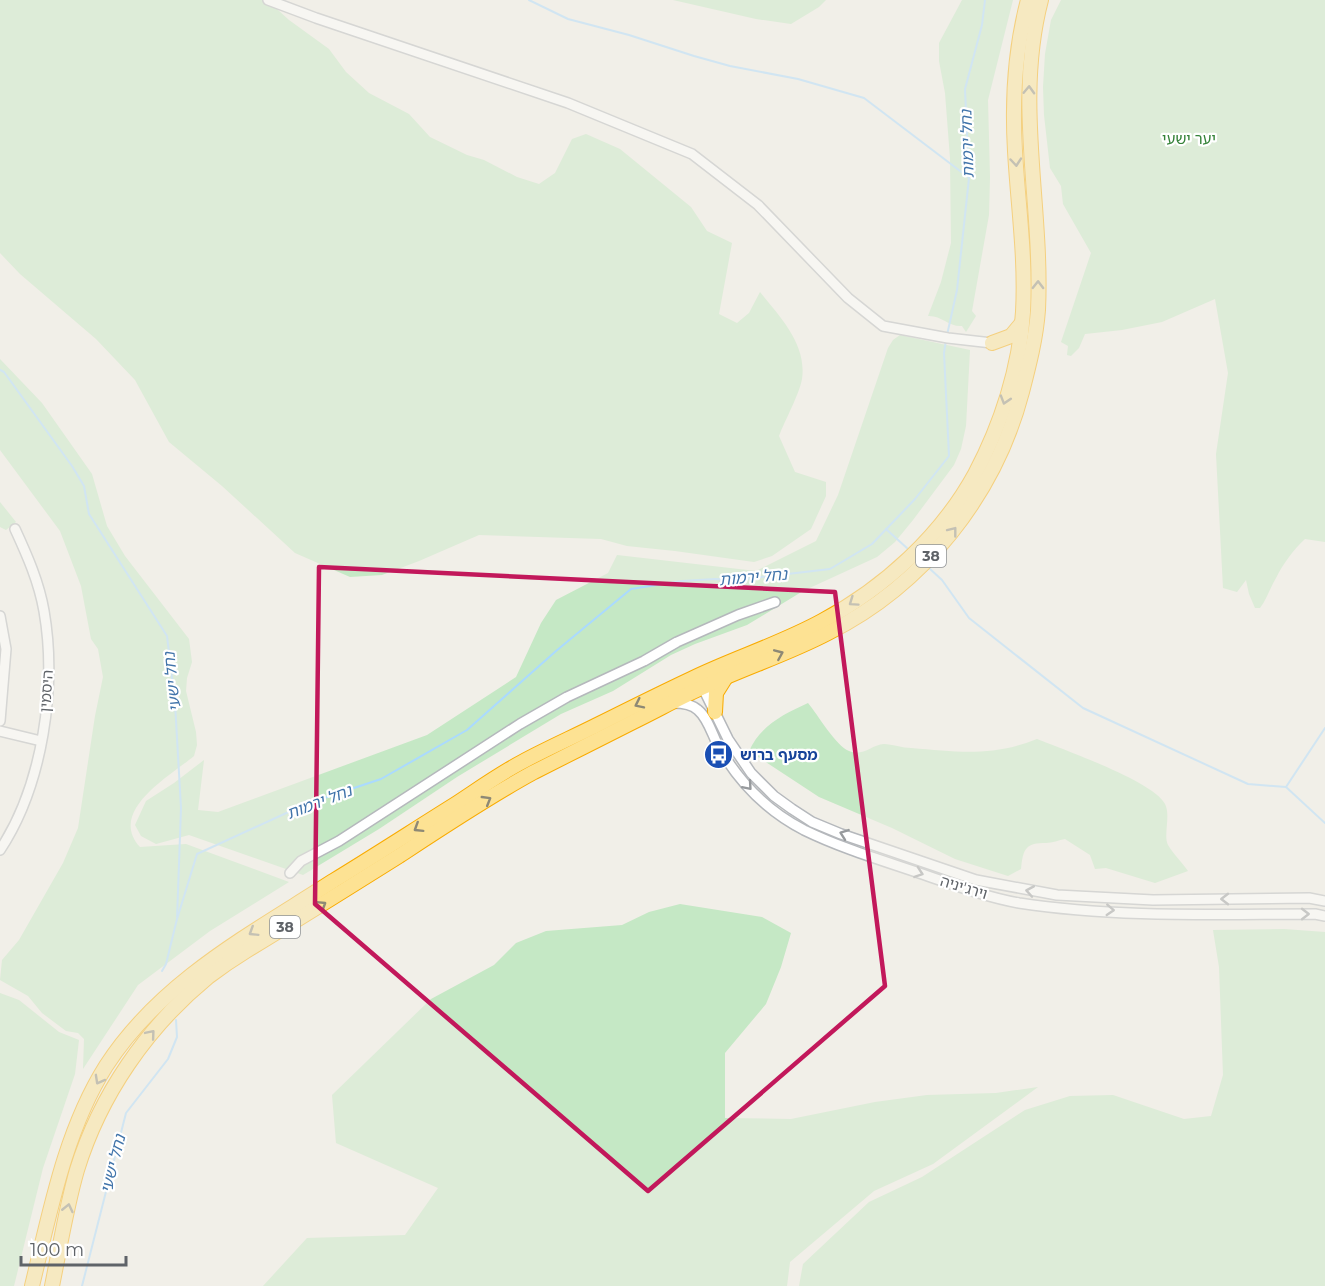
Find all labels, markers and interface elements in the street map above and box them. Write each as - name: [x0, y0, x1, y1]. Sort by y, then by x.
- one-way arrow: [1022, 86, 1035, 95]
- water label: נחל ירמות: [956, 109, 978, 178]
- park label: יער ישעי: [1162, 129, 1216, 148]
- one-way arrow: [1009, 158, 1022, 167]
- one-way arrow: [1032, 280, 1044, 289]
- one-way arrow: [1000, 394, 1012, 405]
- one-way arrow: [946, 526, 957, 537]
- road number: 38: [916, 545, 946, 567]
- water label: נחל ירמות: [718, 564, 789, 589]
- one-way arrow: [848, 595, 859, 606]
- one-way arrow: [773, 649, 784, 661]
- water label: נחל ישעי: [159, 650, 185, 713]
- street label: היסמין: [35, 669, 57, 713]
- one-way arrow: [635, 697, 646, 708]
- bus stop icon: מסעף ברוש: [703, 738, 735, 770]
- place label: מסעף ברוש: [740, 745, 818, 764]
- one-way arrow: [741, 779, 752, 790]
- water label: נחל ירמות: [284, 781, 355, 823]
- one-way arrow: [481, 796, 491, 808]
- one-way arrow: [414, 820, 424, 832]
- one-way arrow: [839, 829, 850, 842]
- one-way arrow: [914, 866, 924, 878]
- street label: וירג'יניה: [938, 871, 990, 903]
- one-way arrow: [1025, 885, 1035, 898]
- one-way arrow: [1220, 893, 1229, 905]
- one-way arrow: [316, 900, 326, 912]
- one-way arrow: [1105, 904, 1114, 917]
- one-way arrow: [1300, 908, 1309, 920]
- road number: 38: [270, 916, 300, 938]
- one-way arrow: [249, 924, 259, 936]
- one-way arrow: [144, 1030, 155, 1041]
- one-way arrow: [95, 1074, 106, 1084]
- water label: נחל ישעי: [97, 1132, 130, 1195]
- one-way arrow: [61, 1203, 74, 1213]
- scale bar: [21, 1229, 126, 1267]
- text: 100 m: [30, 1239, 84, 1261]

